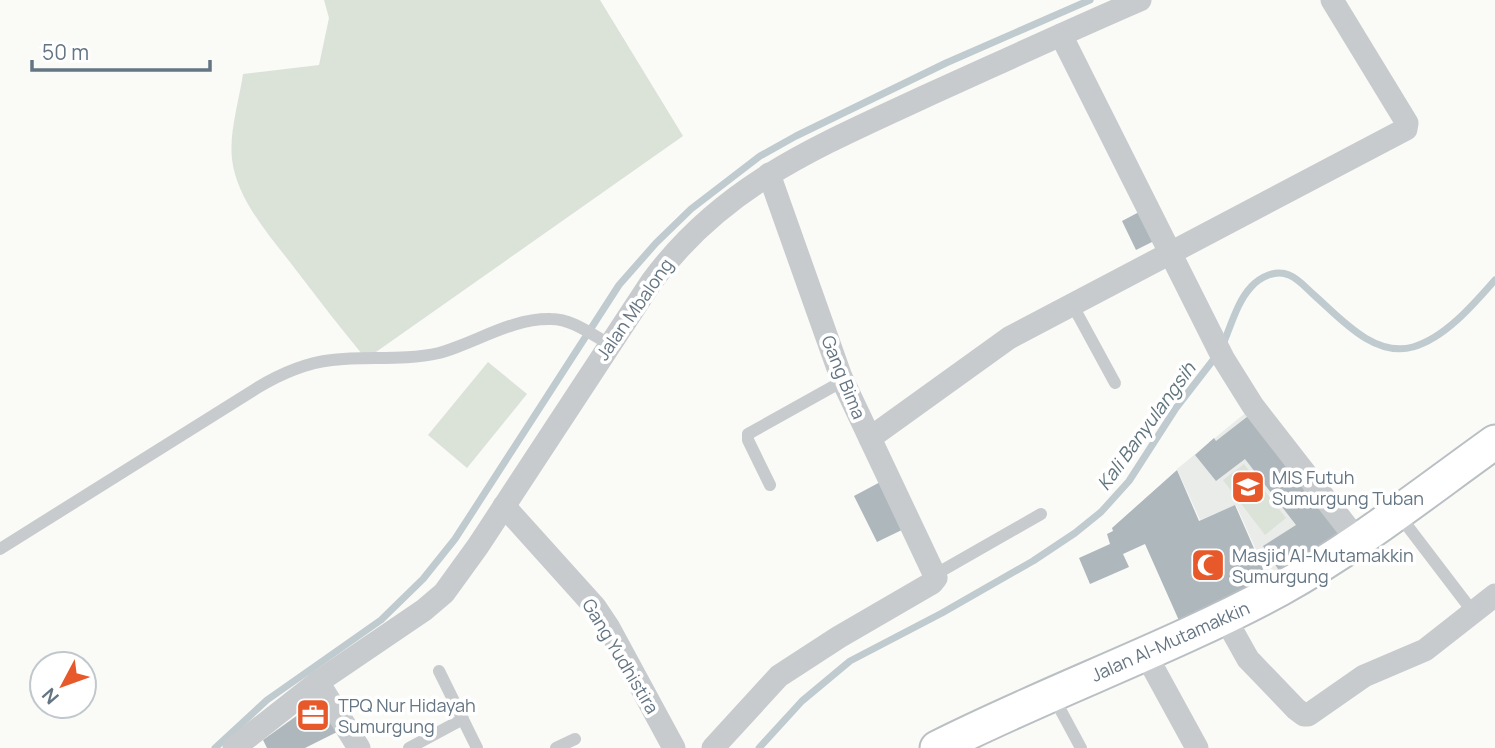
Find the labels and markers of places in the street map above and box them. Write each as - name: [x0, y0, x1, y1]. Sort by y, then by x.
- place label: MIS Futuh Sumurgung Tuban: [1272, 465, 1424, 510]
- school or university icon: MIS Futuh Sumurgung Tuban: [1229, 468, 1267, 506]
- place label: Masjid Al-Mutamakkin Sumurgung: [1232, 543, 1414, 588]
- mosque icon: Masjid Al-Mutamakkin Sumurgung: [1189, 546, 1227, 584]
- place label: TPQ Nur Hidayah Sumurgung: [338, 693, 476, 738]
- office icon: TPQ Nur Hidayah Sumurgung: [294, 696, 332, 734]

